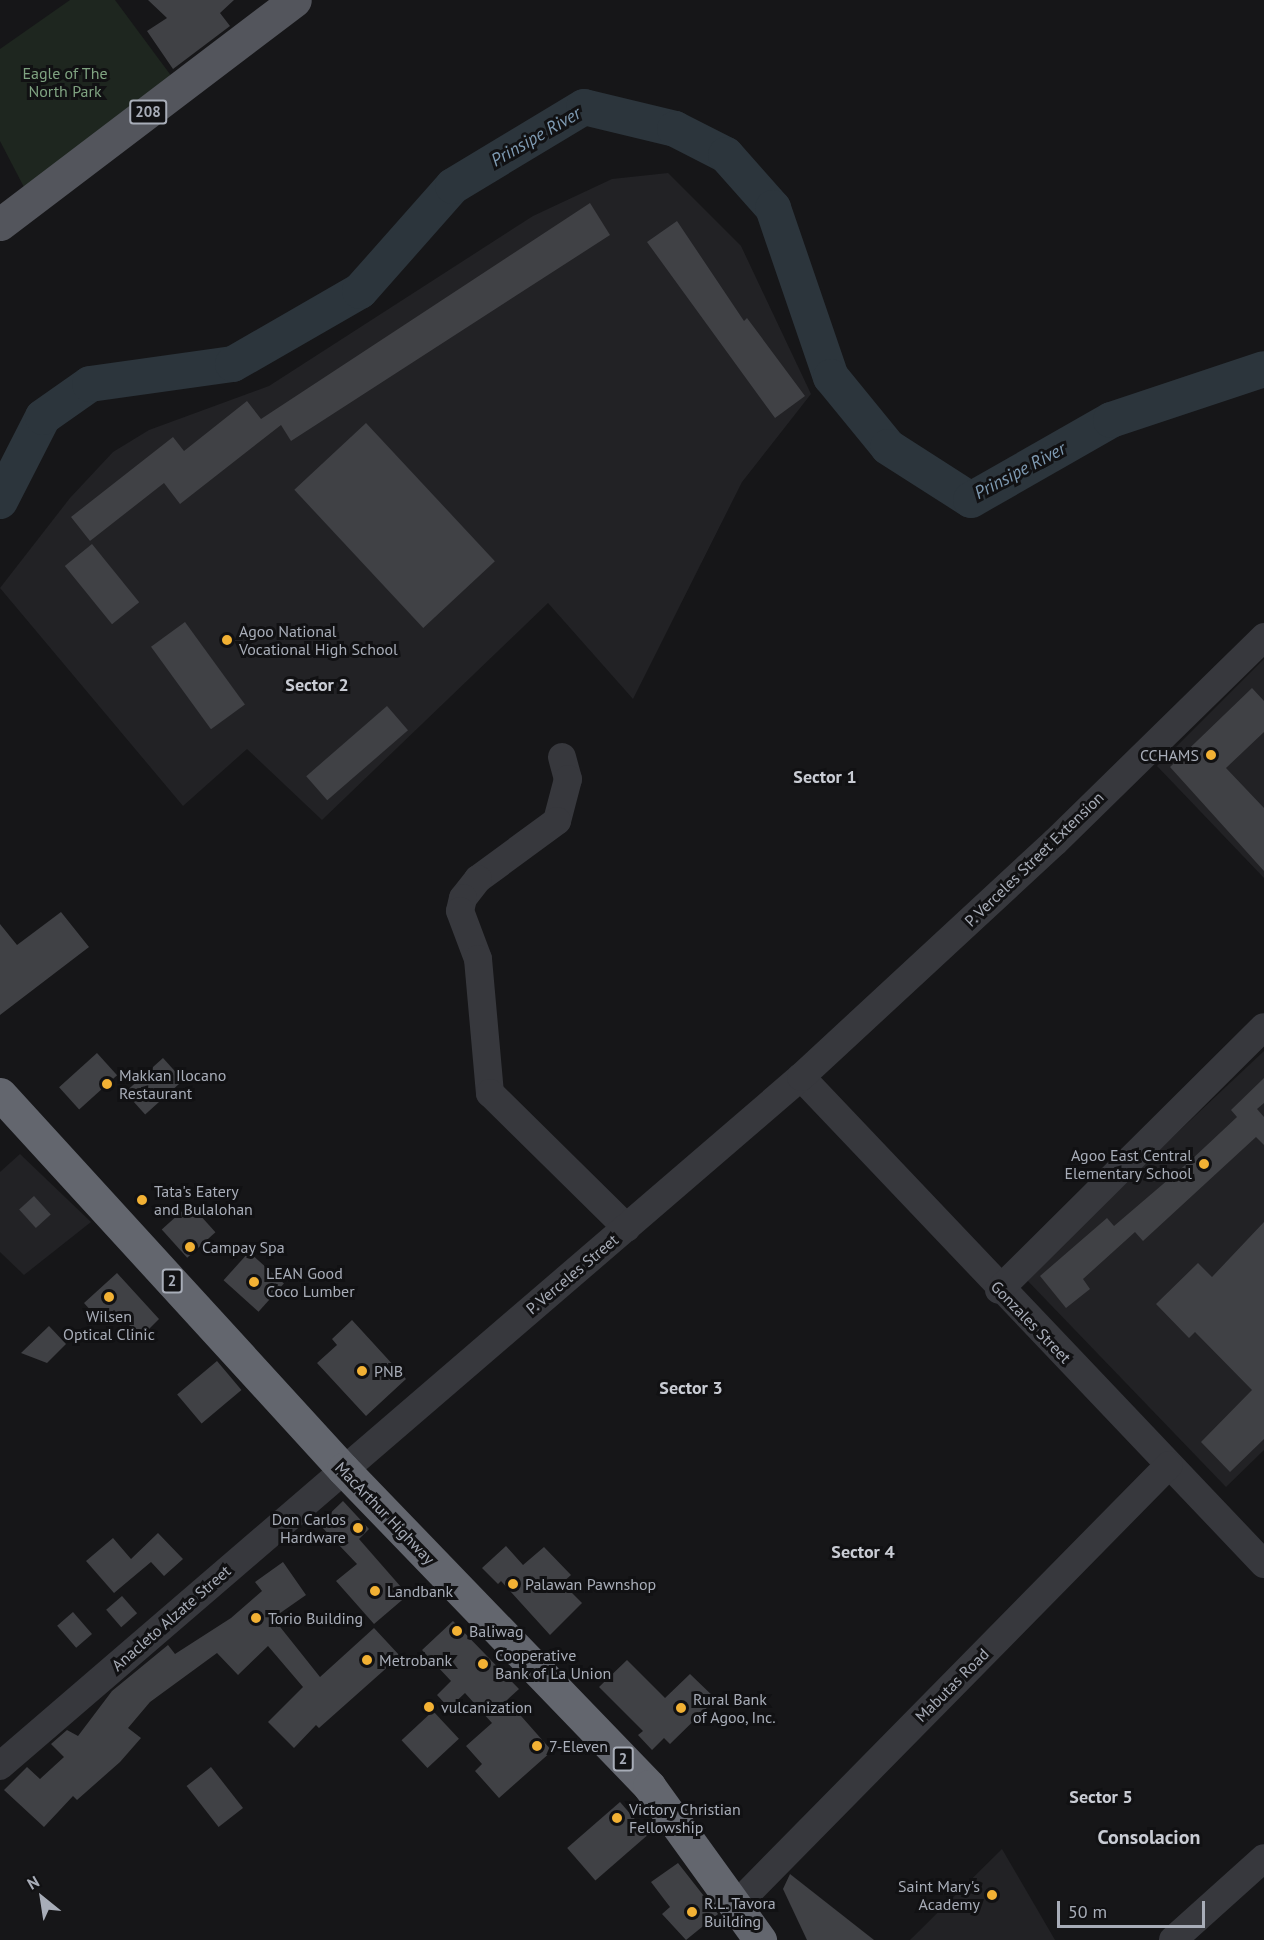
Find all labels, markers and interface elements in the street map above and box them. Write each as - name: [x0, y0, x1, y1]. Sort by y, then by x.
- park label: Eagle of The North Park: [22, 63, 108, 101]
- road number: 208: [128, 100, 168, 124]
- water label: Prinsipe River: [487, 103, 585, 171]
- water label: Prinsipe River: [971, 438, 1069, 504]
- place label: Agoo National Vocational High School: [239, 621, 398, 659]
- marker: Agoo National Vocational High School: [220, 633, 234, 647]
- district label: Sector 2: [285, 674, 349, 696]
- place label: CCHAMS: [1140, 745, 1199, 765]
- marker: CCHAMS: [1204, 748, 1218, 762]
- district label: Sector 1: [793, 766, 857, 788]
- street label: P. Verceles Street Extension: [960, 787, 1108, 931]
- place label: Makkan Ilocano Restaurant: [119, 1065, 226, 1103]
- marker: Makkan Ilocano Restaurant: [100, 1077, 114, 1091]
- place label: Agoo East Central Elementary School: [1064, 1145, 1192, 1183]
- marker: Agoo East Central Elementary School: [1197, 1157, 1211, 1171]
- place label: Tata's Eatery and Bulalohan: [154, 1181, 253, 1219]
- marker: Tata's Eatery and Bulalohan: [135, 1193, 149, 1207]
- street label: P. Verceles Street: [521, 1229, 623, 1319]
- place label: Campay Spa: [202, 1237, 285, 1257]
- marker: Campay Spa: [183, 1240, 197, 1254]
- place label: LEAN Good Coco Lumber: [266, 1263, 355, 1301]
- road number: 2: [162, 1269, 182, 1293]
- marker: LEAN Good Coco Lumber: [247, 1275, 261, 1289]
- street label: Gonzales Street: [987, 1277, 1075, 1367]
- marker: Wilsen Optical Clinic: [102, 1290, 116, 1304]
- place label: Wilsen Optical Clinic: [63, 1306, 155, 1344]
- place label: PNB: [374, 1361, 403, 1381]
- marker: PNB: [355, 1364, 369, 1378]
- district label: Sector 3: [659, 1377, 723, 1399]
- street label: MacArthur Highway: [331, 1458, 439, 1568]
- place label: Don Carlos Hardware: [272, 1509, 346, 1547]
- marker: Don Carlos Hardware: [351, 1521, 365, 1535]
- district label: Sector 4: [831, 1541, 895, 1563]
- street label: Anacleto Alzate Street: [107, 1561, 235, 1675]
- place label: Palawan Pawnshop: [525, 1574, 656, 1594]
- marker: Palawan Pawnshop: [506, 1577, 520, 1591]
- place label: Landbank: [387, 1581, 453, 1601]
- marker: Landbank: [368, 1584, 382, 1598]
- place label: Torio Building: [268, 1608, 363, 1628]
- marker: Torio Building: [249, 1611, 263, 1625]
- place label: Baliwag: [469, 1621, 524, 1641]
- marker: Baliwag: [450, 1624, 464, 1638]
- street label: Mabutas Road: [911, 1644, 993, 1726]
- place label: Cooperative Bank of La Union: [495, 1645, 612, 1683]
- place label: Metrobank: [379, 1650, 452, 1670]
- marker: Metrobank: [360, 1653, 374, 1667]
- marker: Cooperative Bank of La Union: [476, 1657, 490, 1671]
- place label: Rural Bank of Agoo, Inc.: [693, 1689, 777, 1727]
- place label: vulcanization: [441, 1697, 532, 1717]
- marker: vulcanization: [422, 1700, 436, 1714]
- marker: Rural Bank of Agoo, Inc.: [674, 1701, 688, 1715]
- place label: 7-Eleven: [549, 1736, 608, 1756]
- marker: 7-Eleven: [530, 1739, 544, 1753]
- road number: 2: [612, 1747, 634, 1771]
- district label: Sector 5: [1069, 1786, 1133, 1808]
- place label: Victory Christian Fellowship: [629, 1799, 741, 1837]
- marker: Victory Christian Fellowship: [610, 1811, 624, 1825]
- district label: Consolacion: [1098, 1825, 1200, 1849]
- north arrow: [12, 1868, 72, 1928]
- text: N: [23, 1871, 43, 1894]
- place label: Saint Mary's Academy: [898, 1876, 980, 1914]
- marker: Saint Mary's Academy: [985, 1888, 999, 1902]
- scale bar: [1060, 1889, 1208, 1927]
- place label: R.L. Tavora Building: [704, 1893, 778, 1931]
- text: 50 m: [1068, 1900, 1107, 1923]
- marker: R.L. Tavora Building: [685, 1905, 699, 1919]

